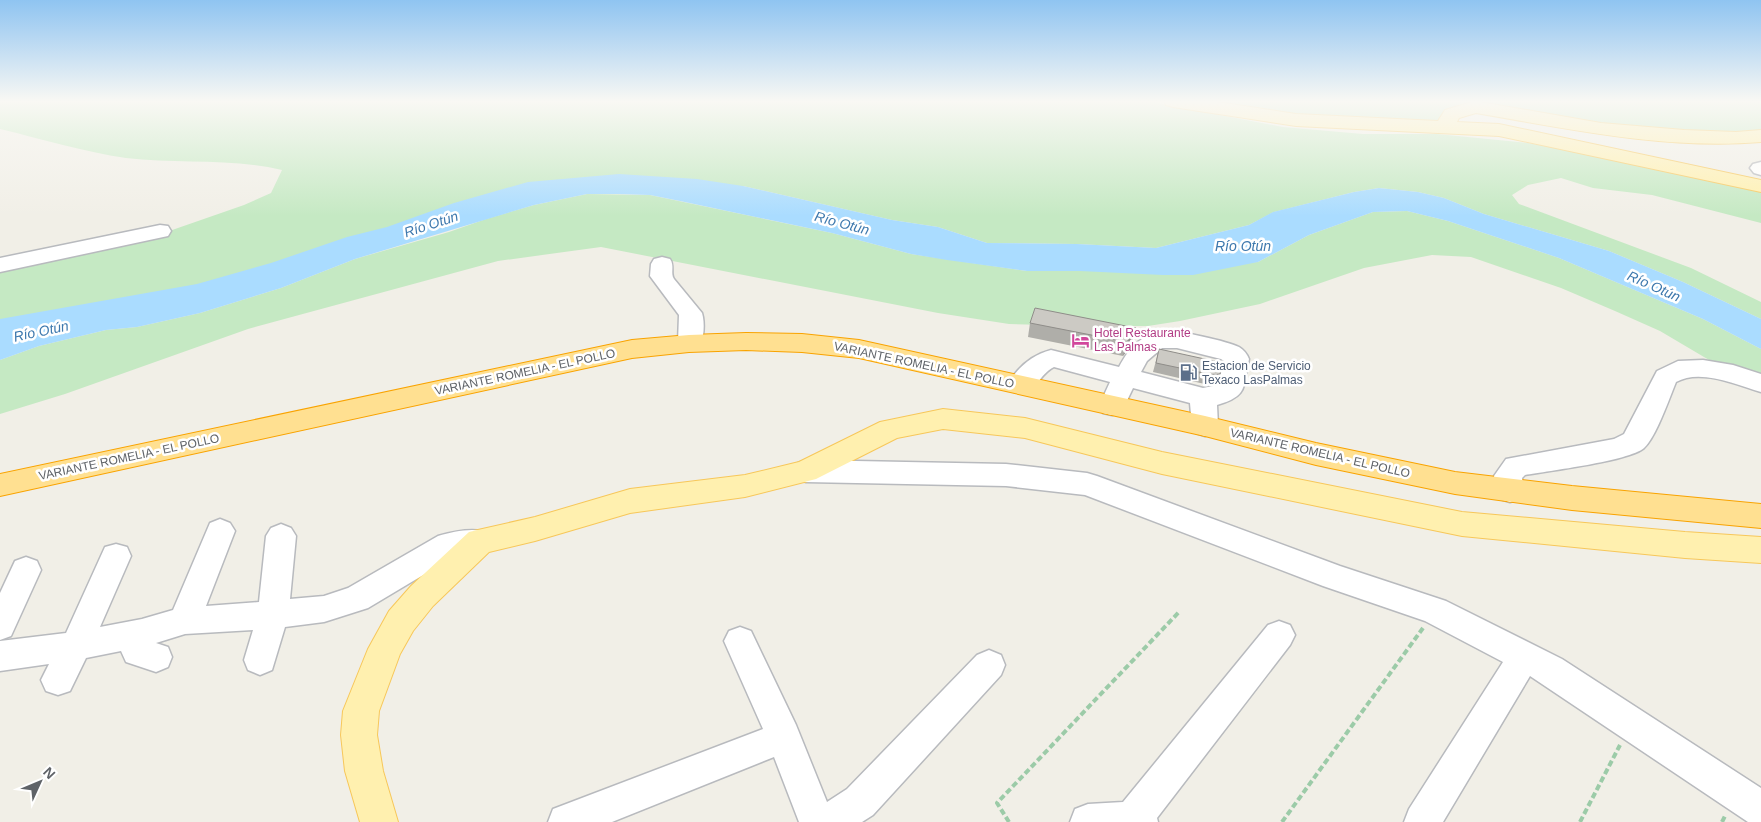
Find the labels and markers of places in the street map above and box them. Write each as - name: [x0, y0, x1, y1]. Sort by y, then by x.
- place label: Hotel Restaurante Las Palmas: [1094, 326, 1191, 354]
- hotel icon: Hotel Restaurante Las Palmas: [1070, 330, 1090, 350]
- place label: Estacion de Servicio Texaco LasPalmas: [1202, 359, 1311, 387]
- fuel station icon: Estacion de Servicio Texaco LasPalmas: [1178, 363, 1198, 383]

